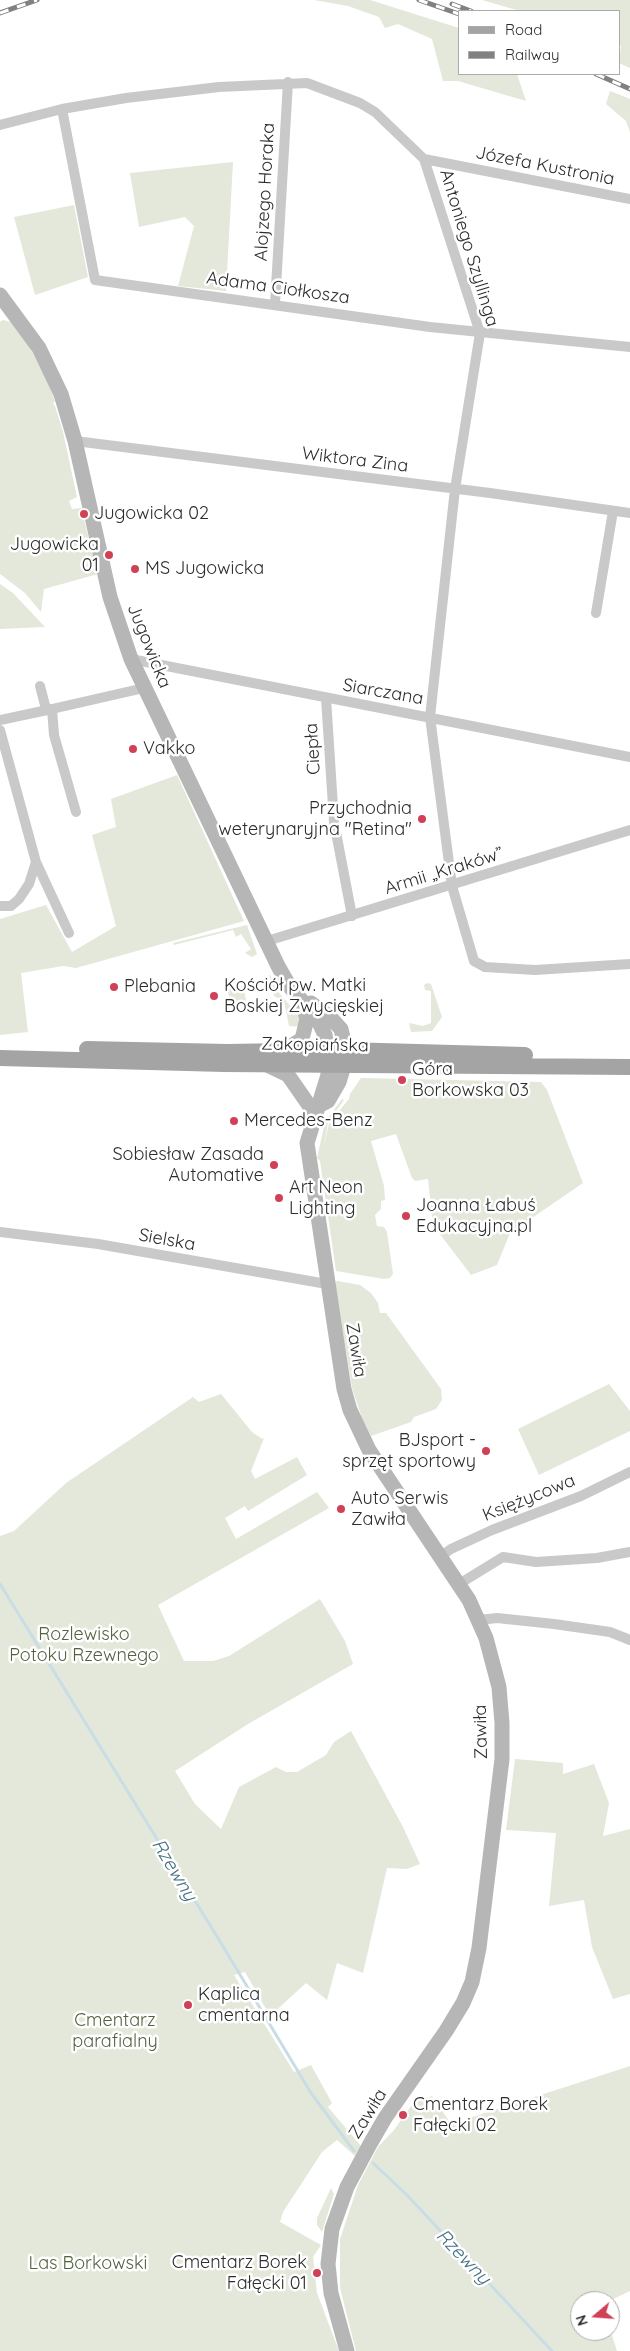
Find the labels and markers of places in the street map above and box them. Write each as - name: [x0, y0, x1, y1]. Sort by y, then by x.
- place label: Jugowicka 02: [94, 503, 209, 525]
- marker: Jugowicka 02: [78, 508, 90, 520]
- place label: Jugowicka 01: [10, 534, 99, 576]
- marker: Jugowicka 01: [103, 549, 115, 561]
- place label: MS Jugowicka: [145, 558, 264, 580]
- marker: MS Jugowicka: [129, 563, 141, 575]
- place label: Vakko: [143, 738, 195, 760]
- marker: Vakko: [127, 743, 139, 755]
- place label: Przychodnia weterynaryjna "Retina": [218, 798, 412, 841]
- marker: Przychodnia weterynaryjna "Retina": [416, 813, 428, 825]
- place label: Kościół pw. Matki Boskiej Zwycięskiej: [224, 975, 384, 1018]
- place label: Plebania: [124, 976, 196, 998]
- marker: Plebania: [108, 981, 120, 993]
- marker: Kościół pw. Matki Boskiej Zwycięskiej: [208, 990, 220, 1002]
- place label: Góra Borkowska 03: [412, 1059, 529, 1102]
- marker: Góra Borkowska 03: [396, 1074, 408, 1086]
- place label: Mercedes-Benz: [244, 1110, 373, 1132]
- marker: Mercedes-Benz: [228, 1115, 240, 1127]
- place label: Sobiesław Zasada Automative: [112, 1144, 264, 1186]
- marker: Sobiesław Zasada Automative: [268, 1159, 280, 1171]
- place label: Art Neon Lighting: [289, 1177, 363, 1220]
- marker: Art Neon Lighting: [273, 1192, 285, 1204]
- place label: Joanna Łabuś Edukacyjna.pl: [416, 1195, 536, 1238]
- marker: Joanna Łabuś Edukacyjna.pl: [400, 1210, 412, 1222]
- place label: BJsport - sprzęt sportowy: [342, 1430, 476, 1472]
- marker: BJsport - sprzęt sportowy: [480, 1445, 492, 1457]
- place label: Auto Serwis Zawiła: [351, 1488, 448, 1530]
- marker: Auto Serwis Zawiła: [335, 1503, 347, 1515]
- place label: Kaplica cmentarna: [198, 1984, 290, 2026]
- marker: Kaplica cmentarna: [182, 1999, 194, 2011]
- place label: Cmentarz Borek Fałęcki 02: [413, 2094, 548, 2136]
- marker: Cmentarz Borek Fałęcki 02: [397, 2109, 409, 2121]
- place label: Cmentarz Borek Fałęcki 01: [172, 2252, 307, 2294]
- marker: Cmentarz Borek Fałęcki 01: [311, 2267, 323, 2279]

